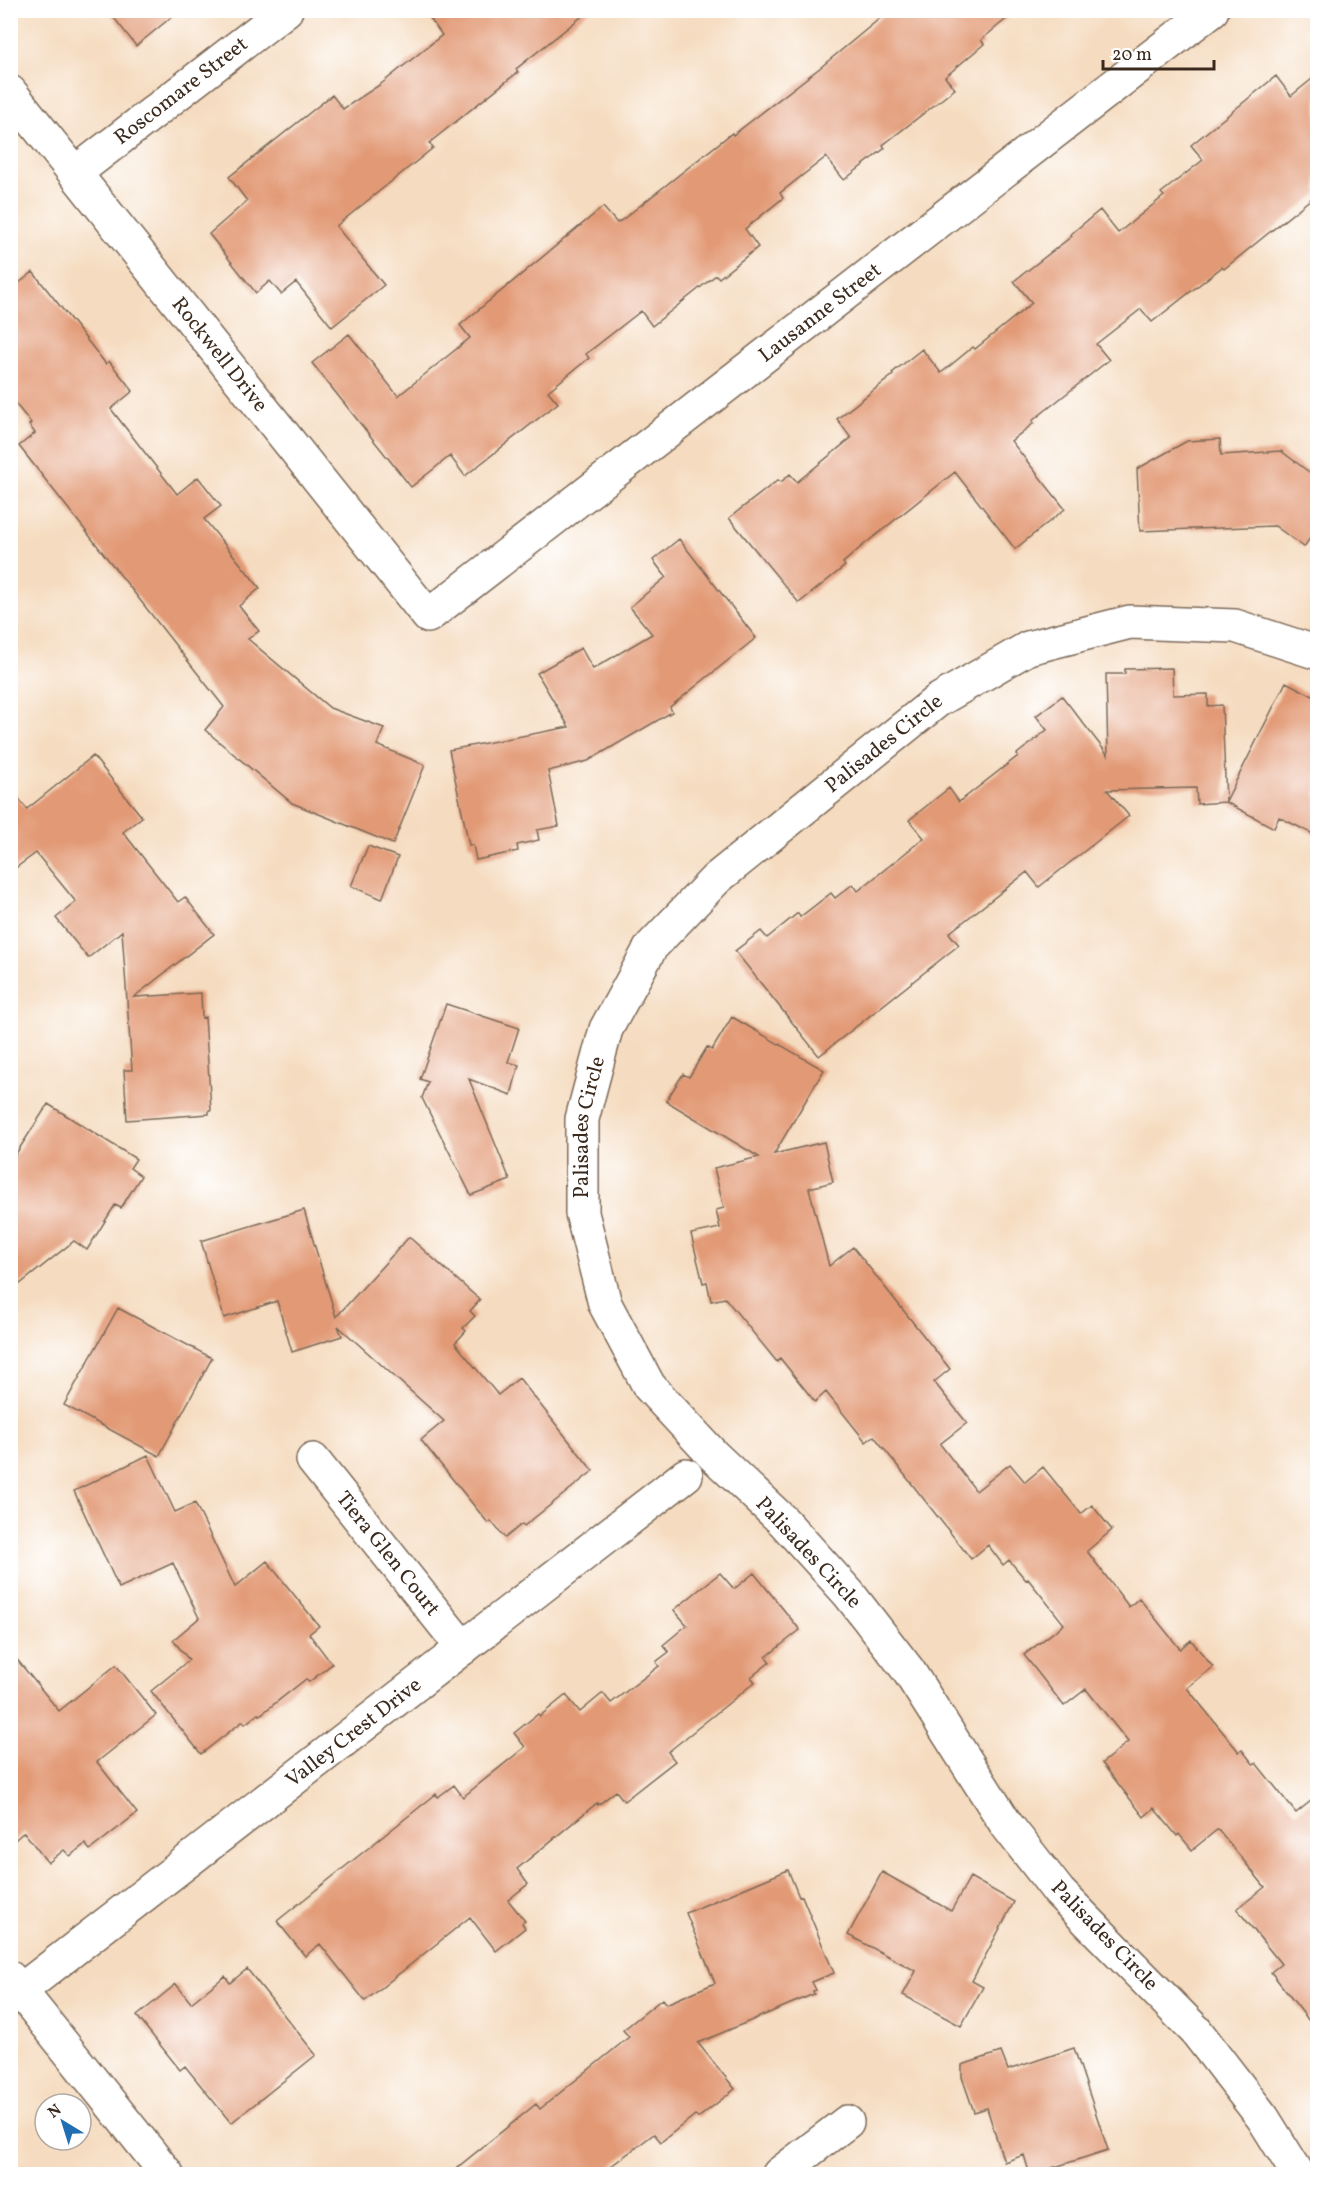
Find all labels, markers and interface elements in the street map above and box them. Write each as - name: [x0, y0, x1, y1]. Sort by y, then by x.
- street label: Roscomare Street: [108, 30, 254, 152]
- scale bar: [1103, 33, 1214, 71]
- text: 20 m: [1112, 43, 1152, 68]
- street label: Lausanne Street: [753, 256, 888, 370]
- street label: Rockwell Drive: [165, 291, 274, 418]
- street label: Palisades Circle: [819, 687, 949, 800]
- street label: Palisades Circle: [567, 1053, 613, 1199]
- street label: Tiera Glen Court: [329, 1485, 447, 1622]
- street label: Palisades Circle: [748, 1491, 868, 1615]
- street label: Valley Crest Drive: [280, 1671, 428, 1794]
- street label: Palisades Circle: [1044, 1874, 1164, 1998]
- north arrow: [33, 2092, 93, 2152]
- text: N: [44, 2099, 67, 2124]

